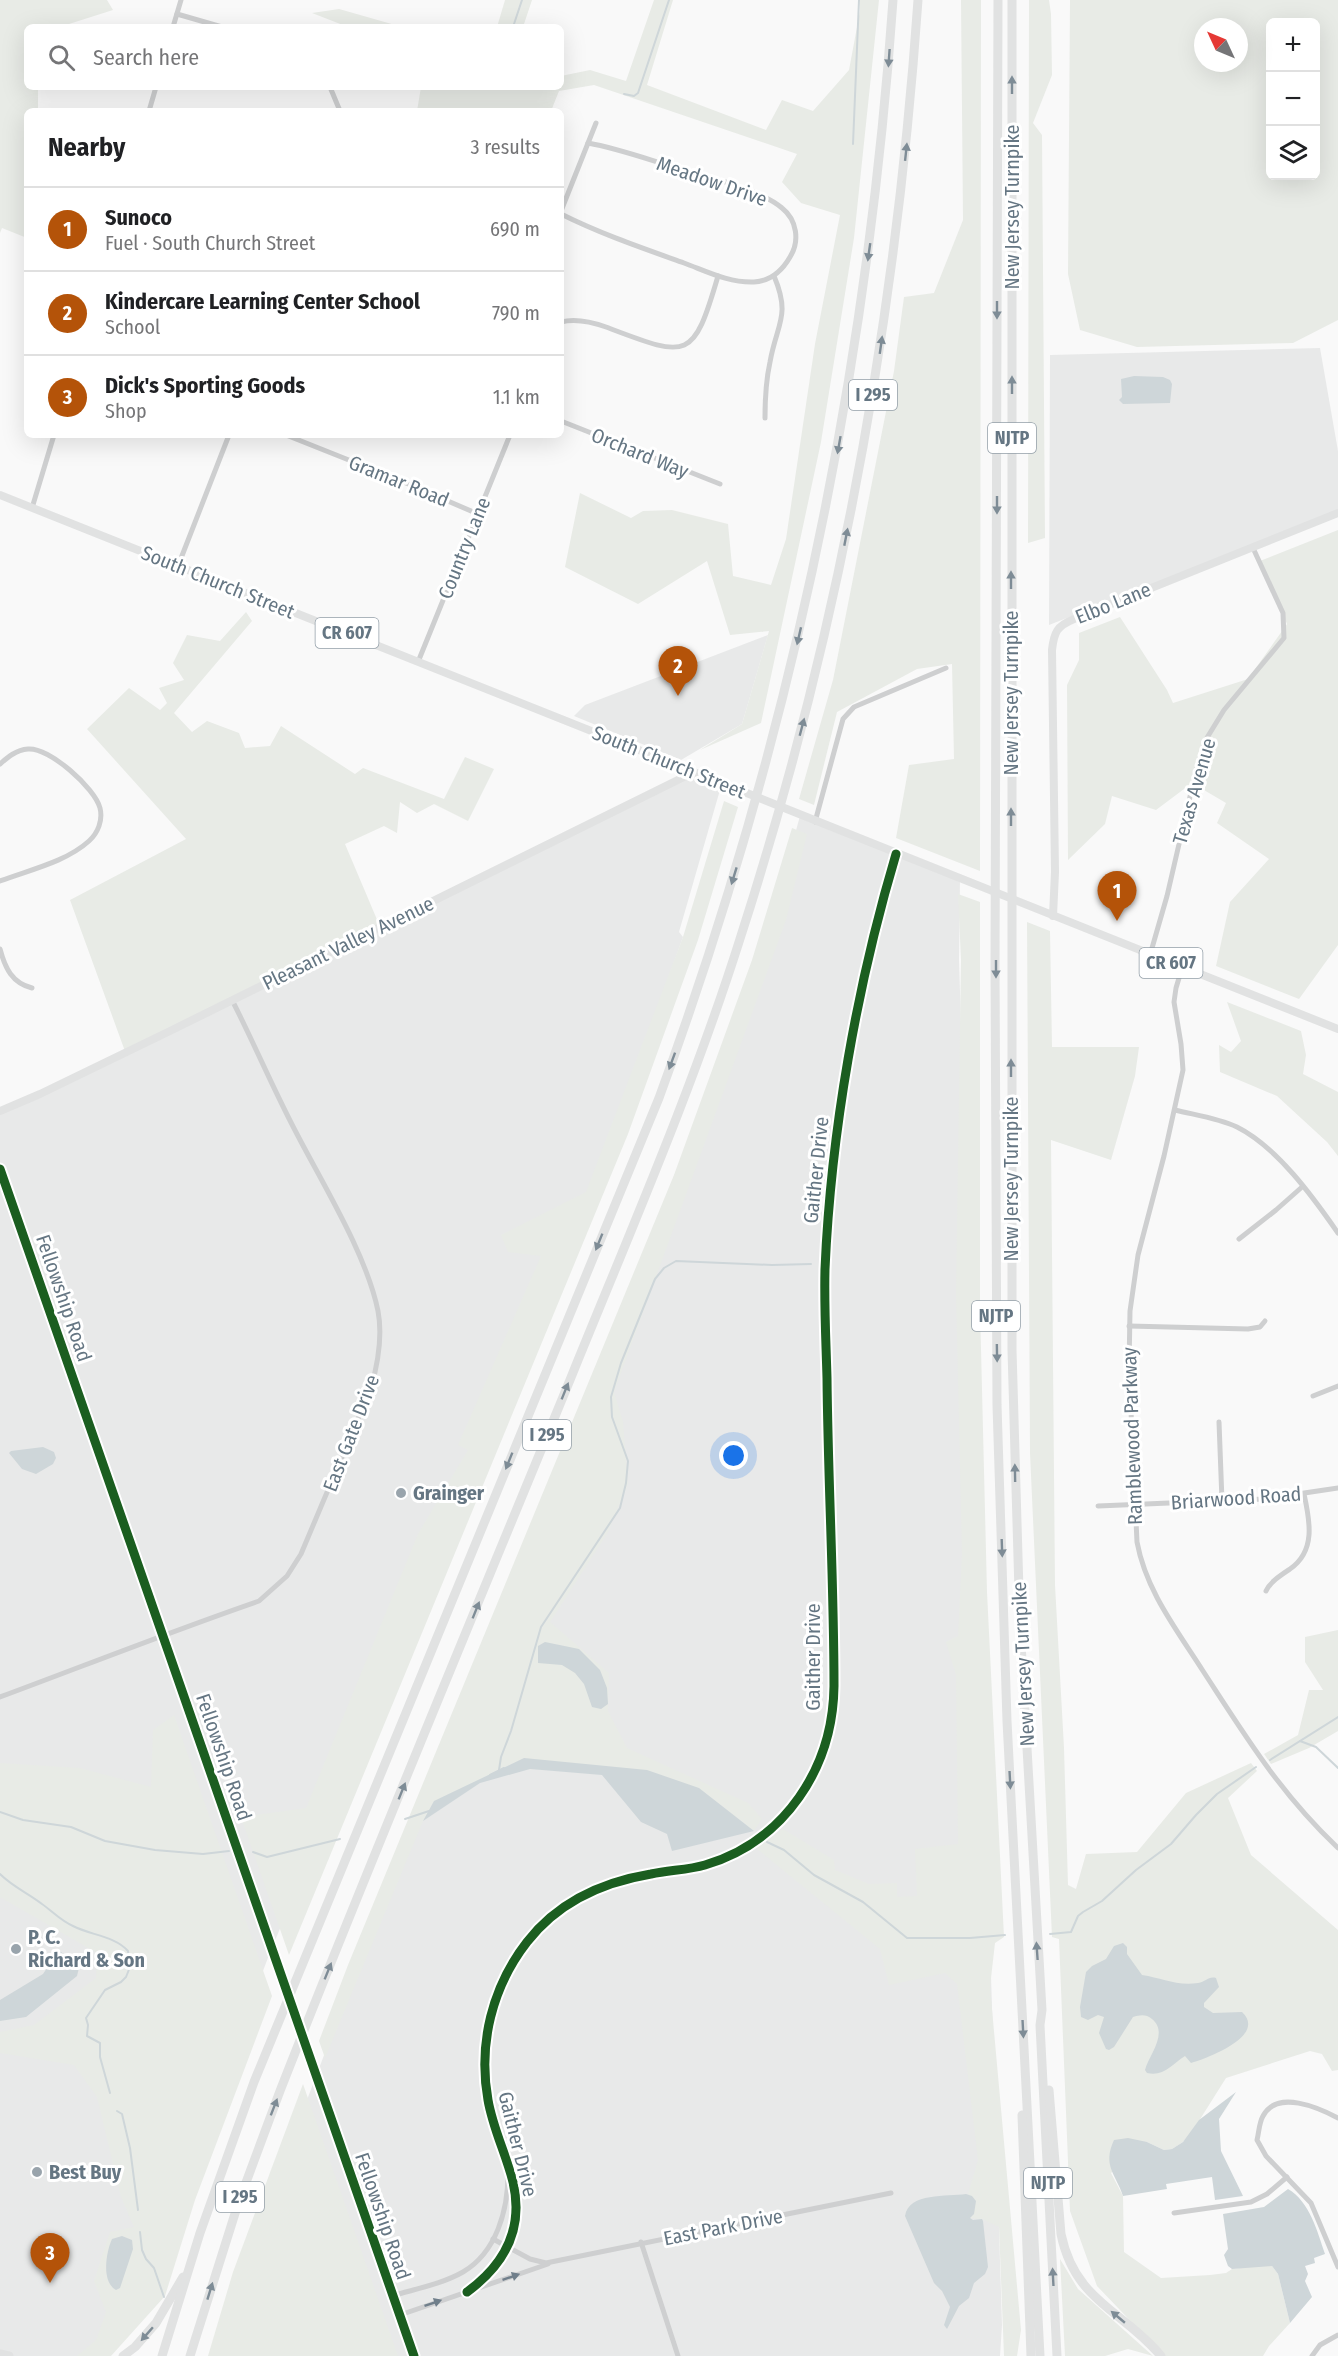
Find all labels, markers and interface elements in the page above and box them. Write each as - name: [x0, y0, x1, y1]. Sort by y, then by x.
- north arrow: [1194, 18, 1248, 72]
- map controls: [1266, 18, 1320, 180]
- button: +: [1266, 18, 1320, 72]
- search box: [24, 24, 564, 90]
- icon: search: [45, 41, 78, 74]
- text: Search here: [93, 44, 199, 71]
- one-way arrow: [884, 49, 894, 68]
- button: −: [1266, 72, 1320, 126]
- one-way arrow: [1007, 75, 1017, 94]
- street label: New Jersey Turnpike: [1000, 125, 1024, 289]
- button: layers: [1266, 126, 1320, 180]
- text: Nearby: [48, 132, 125, 163]
- text: 3 results: [471, 135, 540, 159]
- one-way arrow: [901, 142, 910, 161]
- street label: Meadow Drive: [654, 151, 770, 211]
- text: Sunoco: [105, 204, 172, 231]
- text: 1: [63, 217, 72, 241]
- text: 690 m: [490, 217, 540, 241]
- text: Fuel · South Church Street: [105, 231, 315, 255]
- one-way arrow: [864, 243, 873, 262]
- text: Kindercare Learning Center School: [105, 288, 420, 315]
- text: 2: [63, 301, 72, 325]
- text: 790 m: [492, 301, 540, 325]
- one-way arrow: [992, 301, 1002, 320]
- text: School: [105, 315, 160, 339]
- one-way arrow: [876, 336, 885, 355]
- text: Dick's Sporting Goods: [105, 372, 305, 399]
- one-way arrow: [1007, 375, 1016, 394]
- road number: I 295: [849, 380, 897, 410]
- text: 3: [63, 385, 72, 409]
- text: 1.1 km: [493, 385, 540, 409]
- text: Shop: [105, 399, 147, 423]
- street label: Orchard Way: [588, 423, 692, 483]
- road number: NJTP: [988, 423, 1036, 453]
- one-way arrow: [834, 436, 843, 455]
- street label: Gramar Road: [345, 450, 453, 512]
- street label: Country Lane: [433, 494, 495, 602]
- one-way arrow: [992, 496, 1002, 515]
- one-way arrow: [842, 527, 851, 546]
- street label: South Church Street: [138, 540, 299, 624]
- one-way arrow: [1007, 570, 1016, 589]
- street label: Elbo Lane: [1072, 577, 1154, 629]
- street label: New Jersey Turnpike: [999, 611, 1023, 775]
- road number: CR 607: [316, 618, 378, 648]
- one-way arrow: [793, 626, 803, 645]
- pin: 2: [658, 646, 698, 696]
- one-way arrow: [797, 718, 807, 736]
- street label: South Church Street: [589, 720, 750, 804]
- street label: Texas Avenue: [1167, 735, 1221, 847]
- one-way arrow: [1006, 807, 1016, 826]
- one-way arrow: [729, 867, 738, 885]
- pin: 1: [1098, 872, 1136, 921]
- street label: Pleasant Valley Avenue: [258, 891, 438, 995]
- road number: CR 607: [1140, 948, 1202, 978]
- one-way arrow: [991, 960, 1000, 979]
- one-way arrow: [667, 1052, 677, 1070]
- one-way arrow: [1006, 1059, 1016, 1078]
- street label: New Jersey Turnpike: [999, 1097, 1023, 1261]
- street label: Gaither Drive: [798, 1115, 834, 1225]
- street label: Fellowship Road: [31, 1231, 97, 1365]
- one-way arrow: [594, 1233, 603, 1251]
- road number: NJTP: [972, 1301, 1020, 1331]
- one-way arrow: [992, 1344, 1001, 1363]
- street label: Ramblewood Parkway: [1117, 1347, 1147, 1525]
- street label: East Gate Drive: [318, 1371, 384, 1495]
- one-way arrow: [561, 1382, 570, 1400]
- road number: I 295: [523, 1420, 571, 1450]
- your location: [719, 1441, 748, 1470]
- one-way arrow: [504, 1453, 514, 1471]
- one-way arrow: [1010, 1464, 1020, 1483]
- place label: Grainger: [413, 1481, 485, 1505]
- street label: Briarwood Road: [1170, 1481, 1302, 1515]
- marker: Grainger: [394, 1486, 408, 1500]
- one-way arrow: [997, 1539, 1006, 1558]
- street label: New Jersey Turnpike: [1007, 1581, 1039, 1747]
- one-way arrow: [471, 1601, 481, 1619]
- street label: Gaither Drive: [801, 1603, 825, 1711]
- street label: Fellowship Road: [191, 1690, 257, 1824]
- one-way arrow: [1006, 1770, 1015, 1789]
- one-way arrow: [397, 1781, 407, 1799]
- place label: P. C. Richard & Son: [28, 1925, 145, 1972]
- marker: P. C. Richard & Son: [9, 1942, 23, 1956]
- one-way arrow: [1033, 1942, 1042, 1961]
- one-way arrow: [324, 1962, 333, 1980]
- one-way arrow: [1018, 2019, 1027, 2038]
- street label: Gaither Drive: [493, 2089, 543, 2199]
- one-way arrow: [269, 2097, 279, 2115]
- street label: Fellowship Road: [350, 2149, 416, 2283]
- place label: Best Buy: [49, 2160, 122, 2184]
- marker: Best Buy: [30, 2165, 44, 2179]
- road number: NJTP: [1024, 2168, 1072, 2198]
- road number: I 295: [216, 2182, 264, 2212]
- street label: East Park Drive: [661, 2204, 785, 2250]
- pin: 3: [31, 2234, 70, 2283]
- one-way arrow: [1048, 2267, 1057, 2286]
- one-way arrow: [502, 2271, 520, 2281]
- one-way arrow: [206, 2282, 215, 2300]
- one-way arrow: [424, 2298, 442, 2308]
- one-way arrow: [1110, 2311, 1125, 2324]
- one-way arrow: [141, 2326, 154, 2341]

